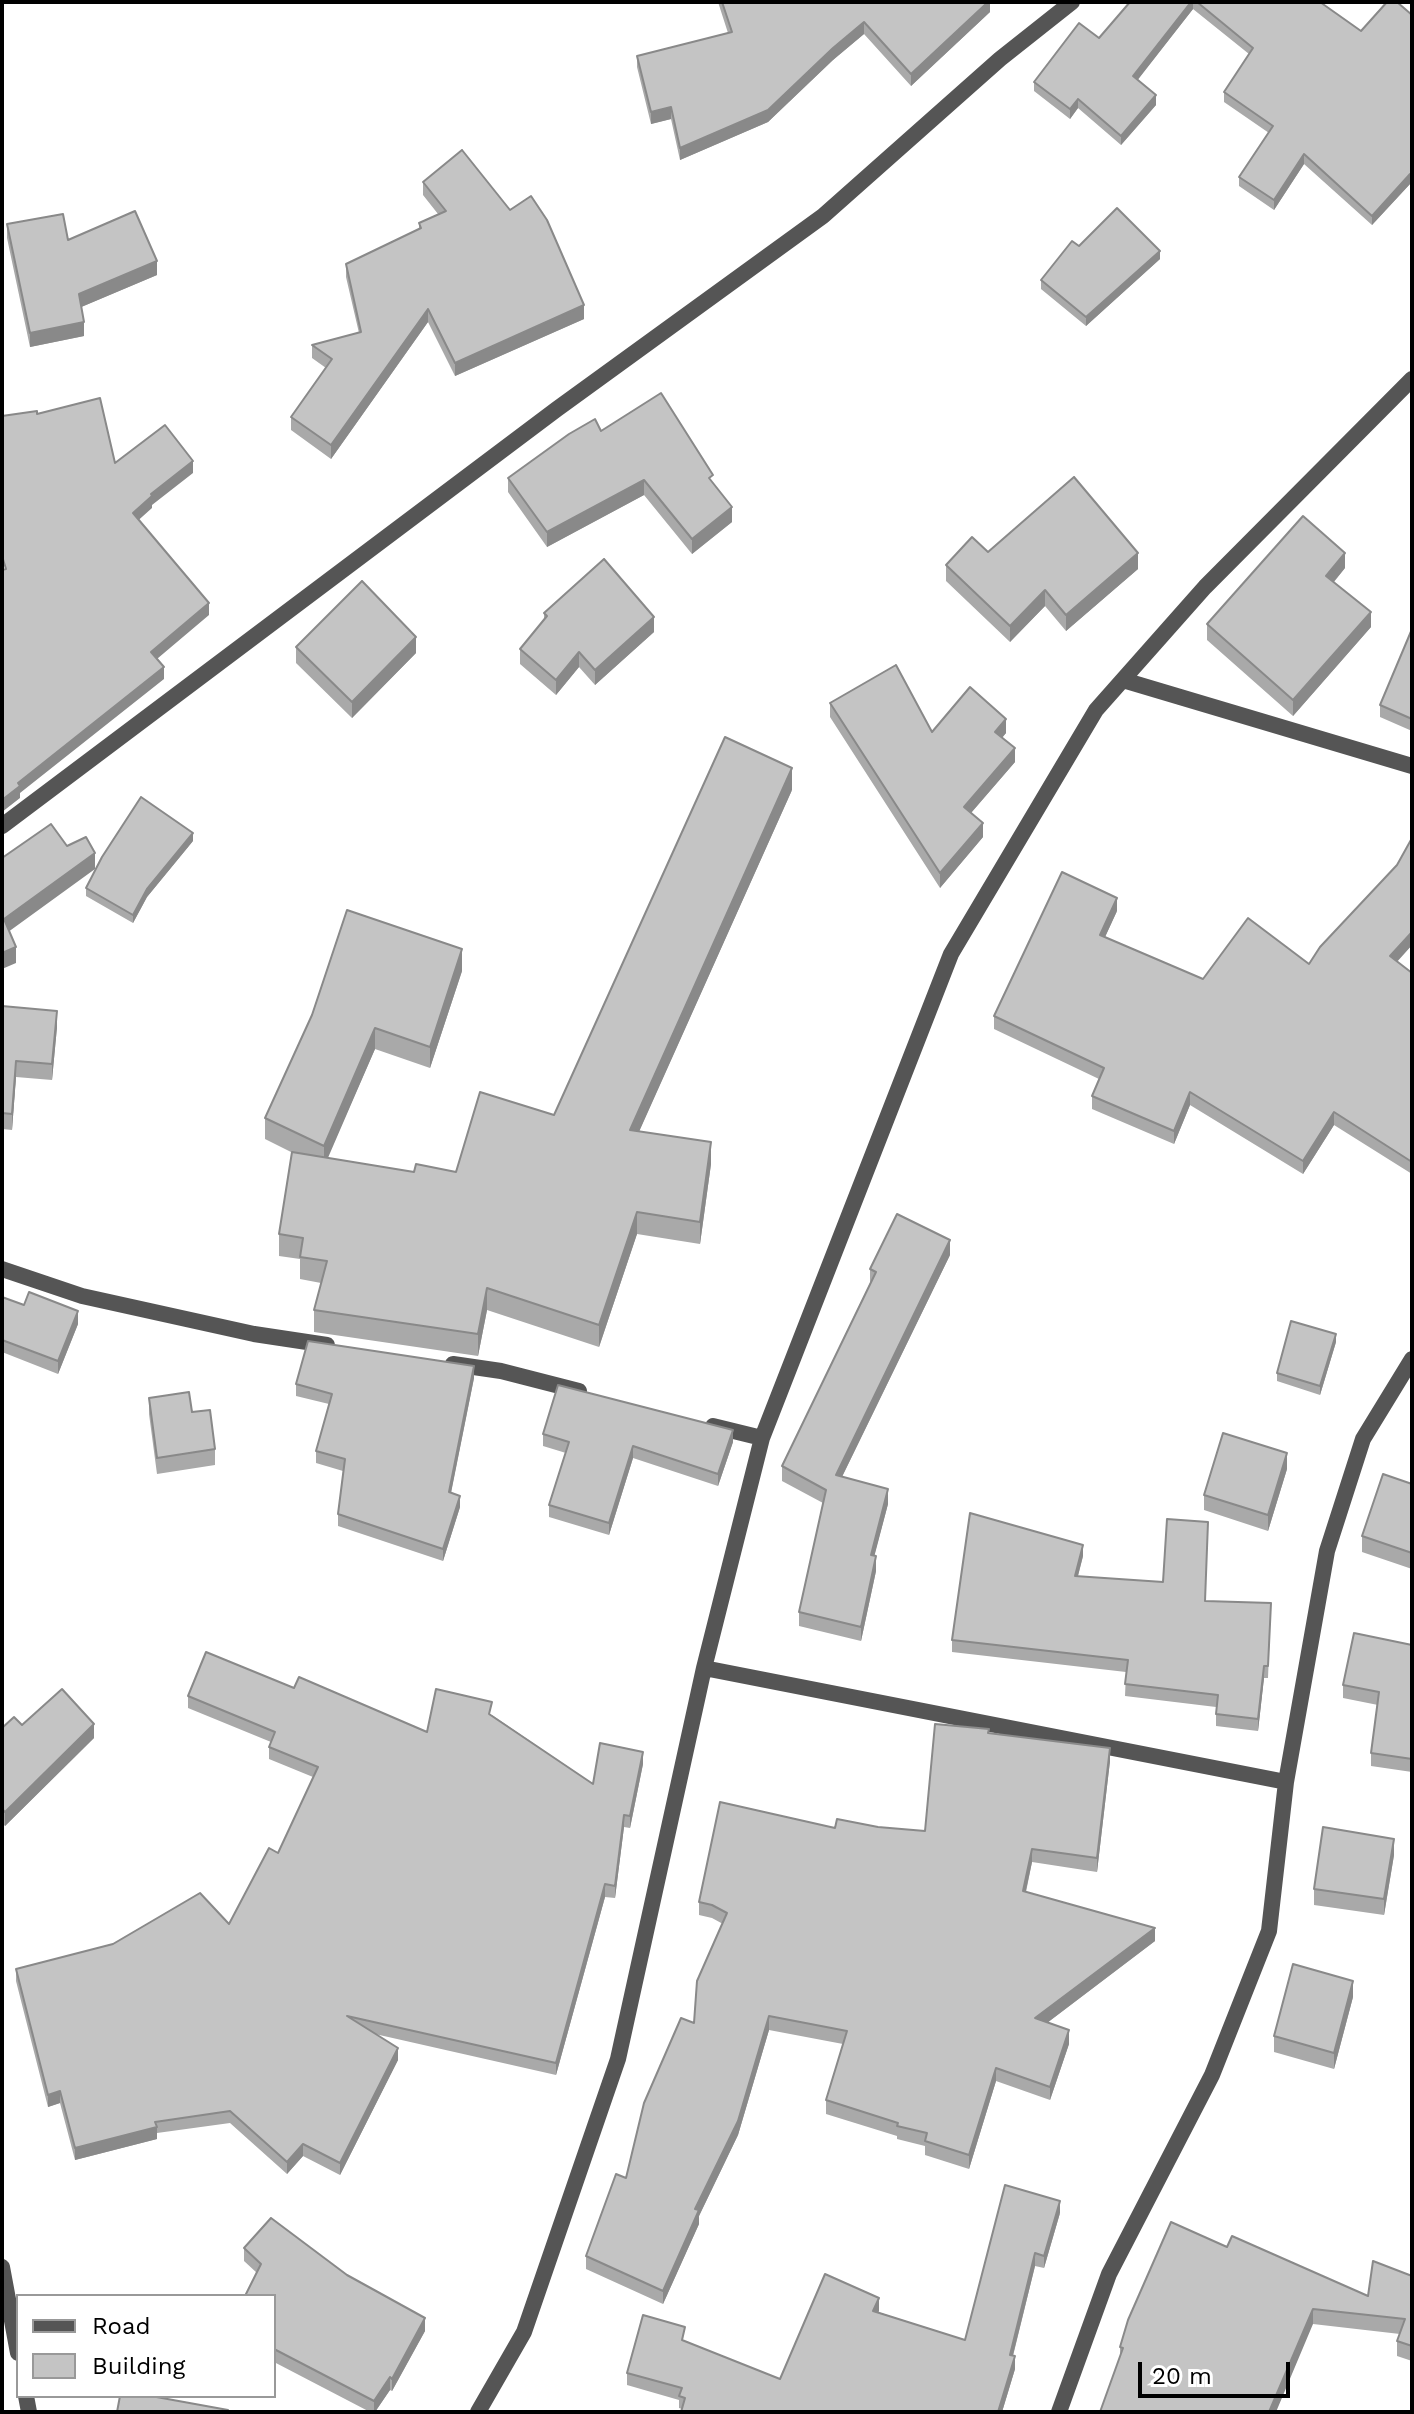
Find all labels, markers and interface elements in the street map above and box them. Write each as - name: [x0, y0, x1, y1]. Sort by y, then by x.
- legend: [16, 2294, 276, 2398]
- text: Road: [92, 2312, 151, 2340]
- scale bar: [1142, 2346, 1294, 2396]
- text: Building: [92, 2352, 185, 2380]
- text: 20 m: [1152, 2362, 1212, 2390]

